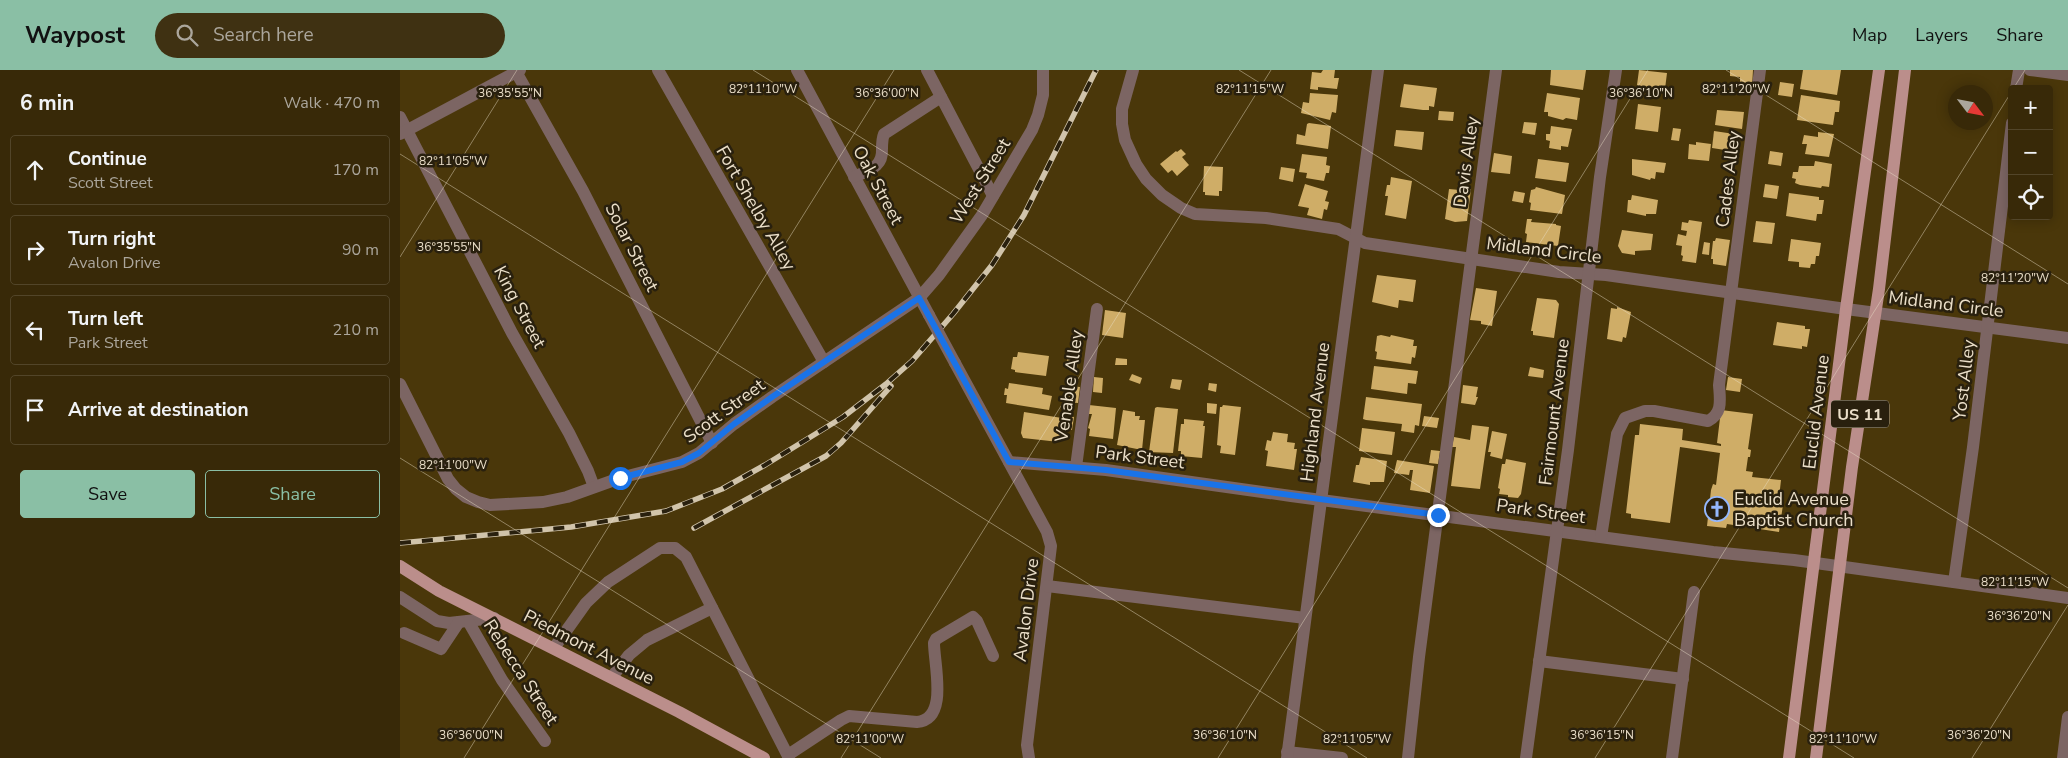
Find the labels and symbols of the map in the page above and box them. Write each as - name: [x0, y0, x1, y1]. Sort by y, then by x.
- text: 82°11'10"W: [729, 81, 797, 97]
- text: 82°11'15"W: [1216, 81, 1284, 97]
- text: 82°11'20"W: [1702, 81, 1770, 97]
- text: 36°35'55"N: [478, 85, 542, 101]
- text: 36°36'00"N: [855, 85, 919, 101]
- text: 36°36'10"N: [1609, 85, 1673, 101]
- north arrow: [1948, 85, 1993, 130]
- street label: Davis Alley: [1448, 114, 1484, 209]
- street label: Cades Alley: [1710, 129, 1746, 229]
- street label: West Street: [944, 133, 1016, 228]
- street label: Fort Shelby Alley: [711, 141, 802, 275]
- street label: Oak Street: [847, 141, 909, 229]
- text: 82°11'05"W: [419, 153, 487, 169]
- street label: Solar Street: [599, 199, 665, 296]
- street label: Midland Circle: [1485, 231, 1603, 269]
- text: 36°35'55"N: [417, 239, 481, 255]
- street label: King Street: [488, 262, 552, 353]
- text: 82°11'20"W: [1981, 270, 2049, 286]
- street label: Midland Circle: [1887, 285, 2005, 323]
- street label: Venable Alley: [1049, 328, 1089, 445]
- street label: Fairmount Avenue: [1533, 337, 1575, 487]
- street label: Yost Alley: [1947, 337, 1981, 423]
- street label: Highland Avenue: [1295, 341, 1335, 483]
- street label: Euclid Avenue: [1797, 354, 1835, 470]
- street label: Scott Street: [678, 373, 770, 449]
- road number: US 11: [1831, 400, 1889, 428]
- street label: Park Street: [1094, 440, 1187, 474]
- text: 82°11'00"W: [419, 457, 487, 473]
- route start: [609, 467, 632, 490]
- place label: Euclid Avenue Baptist Church: [1734, 487, 1853, 532]
- street label: Park Street: [1495, 493, 1588, 529]
- church icon: Euclid Avenue Baptist Church: [1704, 496, 1730, 522]
- route end: [1427, 504, 1450, 527]
- street label: Avalon Drive: [1008, 557, 1044, 663]
- text: 82°11'15"W: [1981, 574, 2049, 590]
- street label: Piedmont Avenue: [520, 604, 658, 690]
- text: 36°36'20"N: [1987, 608, 2051, 624]
- street label: Rebecca Street: [478, 615, 564, 730]
- text: 36°36'00"N: [439, 727, 503, 743]
- text: 36°36'10"N: [1193, 727, 1257, 743]
- text: 36°36'15"N: [1570, 727, 1634, 743]
- text: 36°36'20"N: [1947, 727, 2011, 743]
- text: 82°11'00"W: [836, 731, 904, 747]
- text: 82°11'05"W: [1323, 731, 1391, 747]
- text: 82°11'10"W: [1809, 731, 1877, 747]

